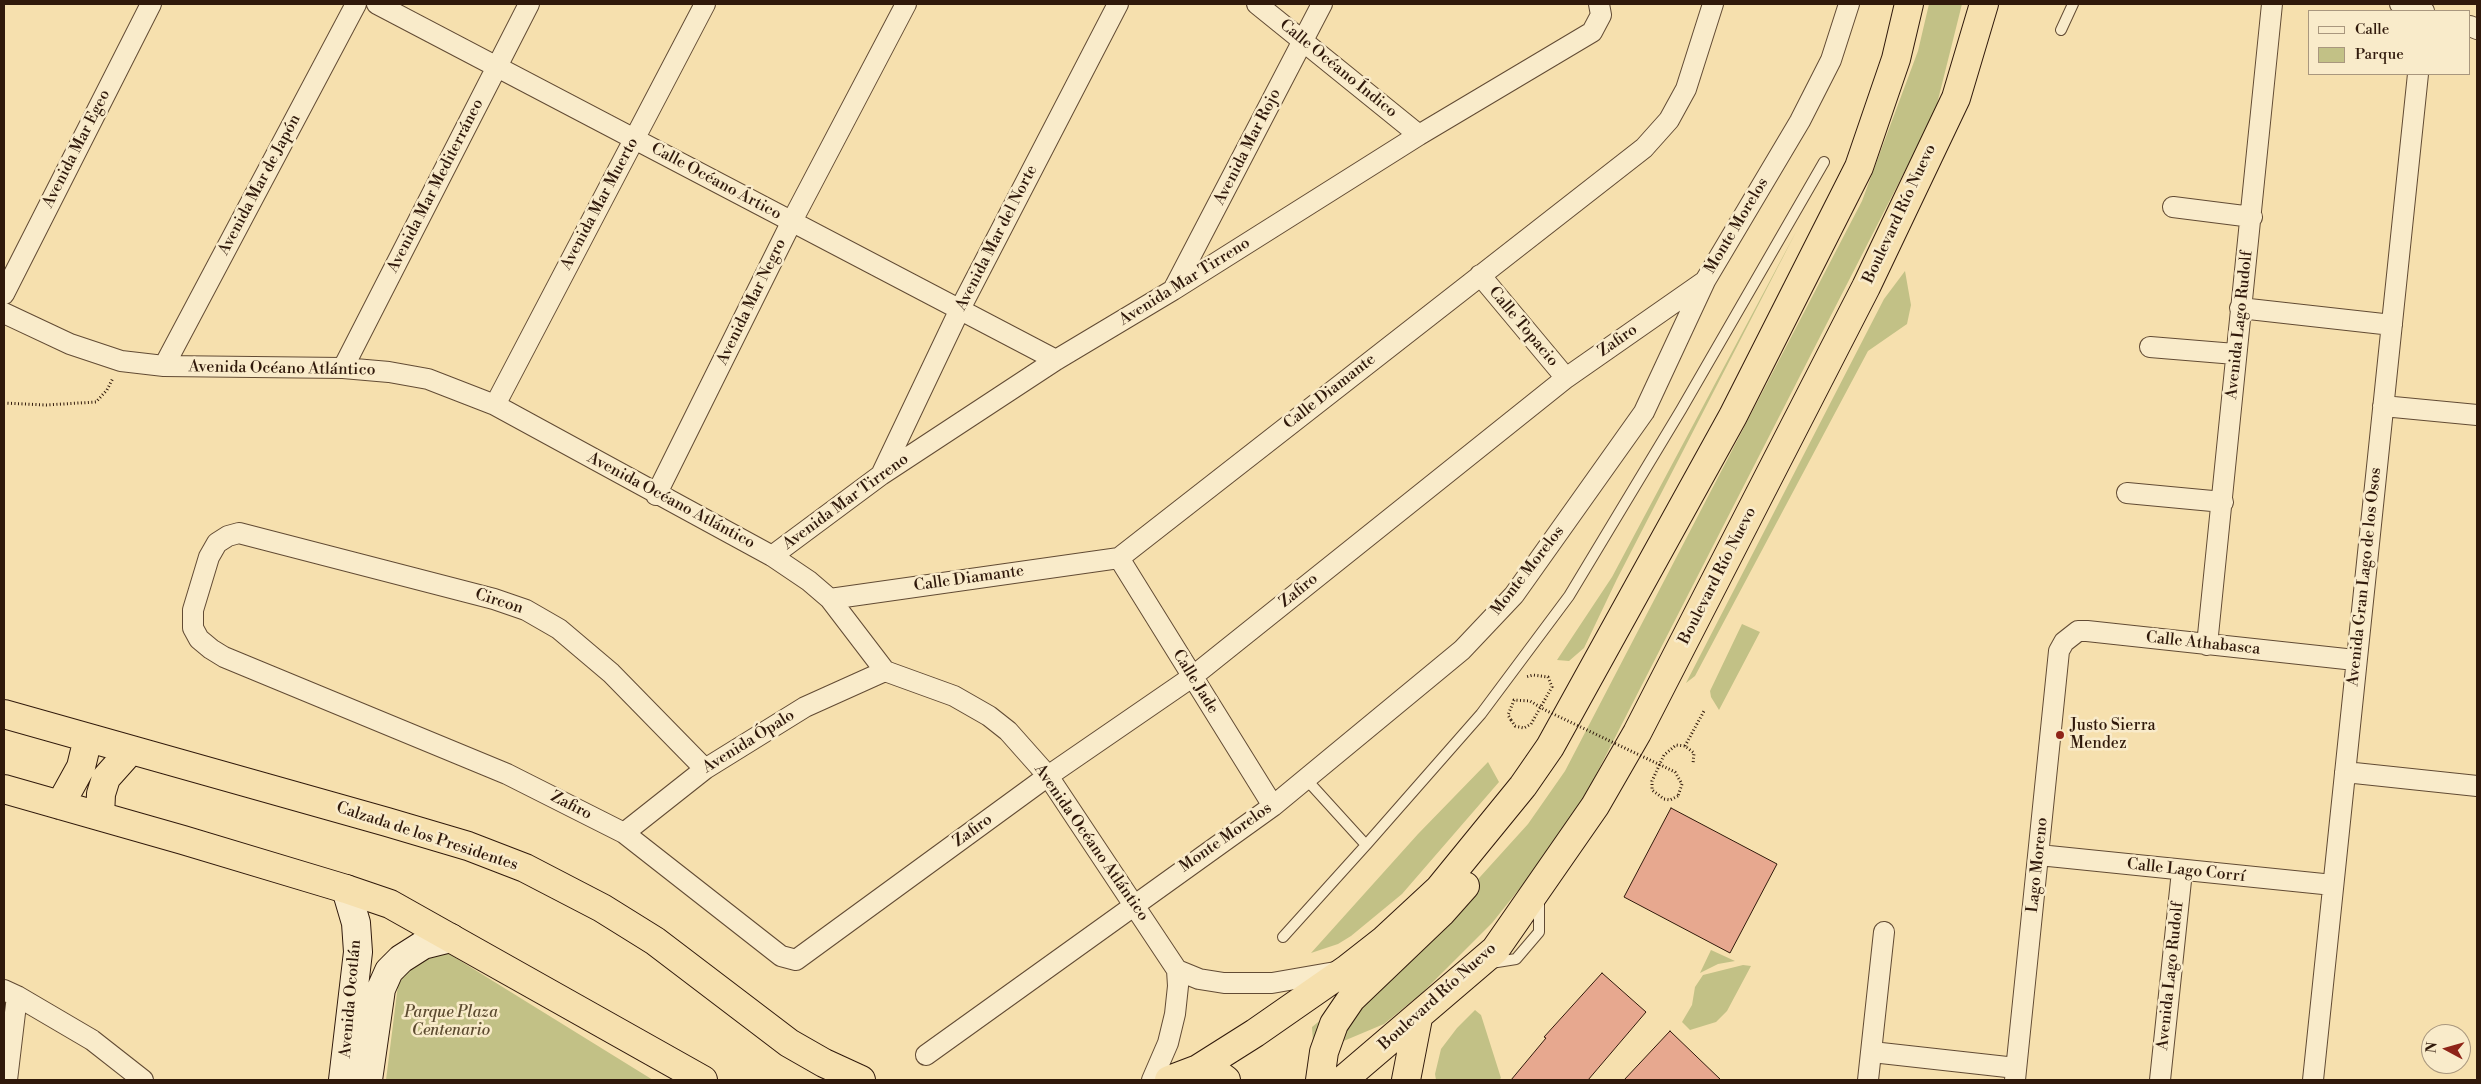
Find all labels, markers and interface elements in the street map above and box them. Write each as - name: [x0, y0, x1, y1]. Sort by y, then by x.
- legend: [2308, 10, 2471, 75]
- street label: Calle Océano Índico: [1275, 16, 1401, 122]
- text: Calle: [2355, 20, 2389, 39]
- text: Parque: [2355, 45, 2404, 64]
- street label: Avenida Mar Rojo: [1210, 86, 1286, 208]
- street label: Avenida Mar Egeo: [39, 87, 115, 211]
- street label: Avenida Mar Mediterráneo: [384, 96, 488, 276]
- street label: Avenida Mar de Japón: [215, 111, 305, 259]
- street label: Avenida Mar Muerto: [557, 135, 643, 273]
- street label: Calle Océano Ártico: [648, 140, 784, 224]
- street label: Boulevard Río Nuevo: [1859, 141, 1941, 287]
- street label: Avenida Mar del Norte: [952, 162, 1042, 314]
- street label: Monte Morelos: [1701, 175, 1773, 277]
- street label: Avenida Mar Tirreno: [1116, 234, 1254, 330]
- street label: Avenida Mar Negro: [713, 236, 791, 368]
- street label: Avenida Lago Rudolf: [2223, 250, 2257, 400]
- street label: Calle Topacio: [1484, 283, 1562, 371]
- street label: Zafiro: [1594, 321, 1642, 361]
- street label: Calle Diamante: [1280, 350, 1380, 434]
- street label: Avenida Océano Atlántico: [188, 358, 376, 380]
- street label: Avenida Océano Atlántico: [584, 449, 758, 553]
- street label: Avenida Mar Tirreno: [779, 450, 913, 554]
- street label: Avenida Gran Lago de los Osos: [2344, 467, 2386, 687]
- street label: Boulevard Río Nuevo: [1675, 504, 1761, 648]
- street label: Monte Morelos: [1487, 522, 1569, 620]
- street label: Calle Diamante: [913, 562, 1025, 596]
- street label: Zafiro: [1276, 570, 1322, 612]
- street label: Circon: [472, 585, 526, 619]
- street label: Calle Athabasca: [2145, 628, 2261, 660]
- street label: Calle Jade: [1168, 646, 1222, 718]
- street label: Avenida Ópalo: [699, 706, 799, 778]
- place label: Justo Sierra Mendez: [2070, 716, 2156, 754]
- marker: Justo Sierra Mendez: [2054, 729, 2066, 741]
- street label: Avenida Océano Atlántico: [1029, 761, 1153, 925]
- street label: Zafiro: [547, 787, 595, 825]
- street label: Calzada de los Presidentes: [334, 799, 520, 875]
- street label: Monte Morelos: [1176, 799, 1276, 877]
- street label: Zafiro: [950, 810, 996, 852]
- street label: Lago Moreno: [2023, 816, 2053, 914]
- street label: Calle Lago Corrí: [2126, 855, 2246, 887]
- street label: Avenida Lago Rudolf: [2154, 901, 2188, 1051]
- street label: Avenida Ocotlán: [336, 939, 366, 1059]
- street label: Boulevard Río Nuevo: [1375, 939, 1501, 1055]
- park label: Parque Plaza Centenario: [404, 1003, 498, 1041]
- north arrow: [2421, 1024, 2471, 1074]
- text: N: [2423, 1041, 2442, 1054]

